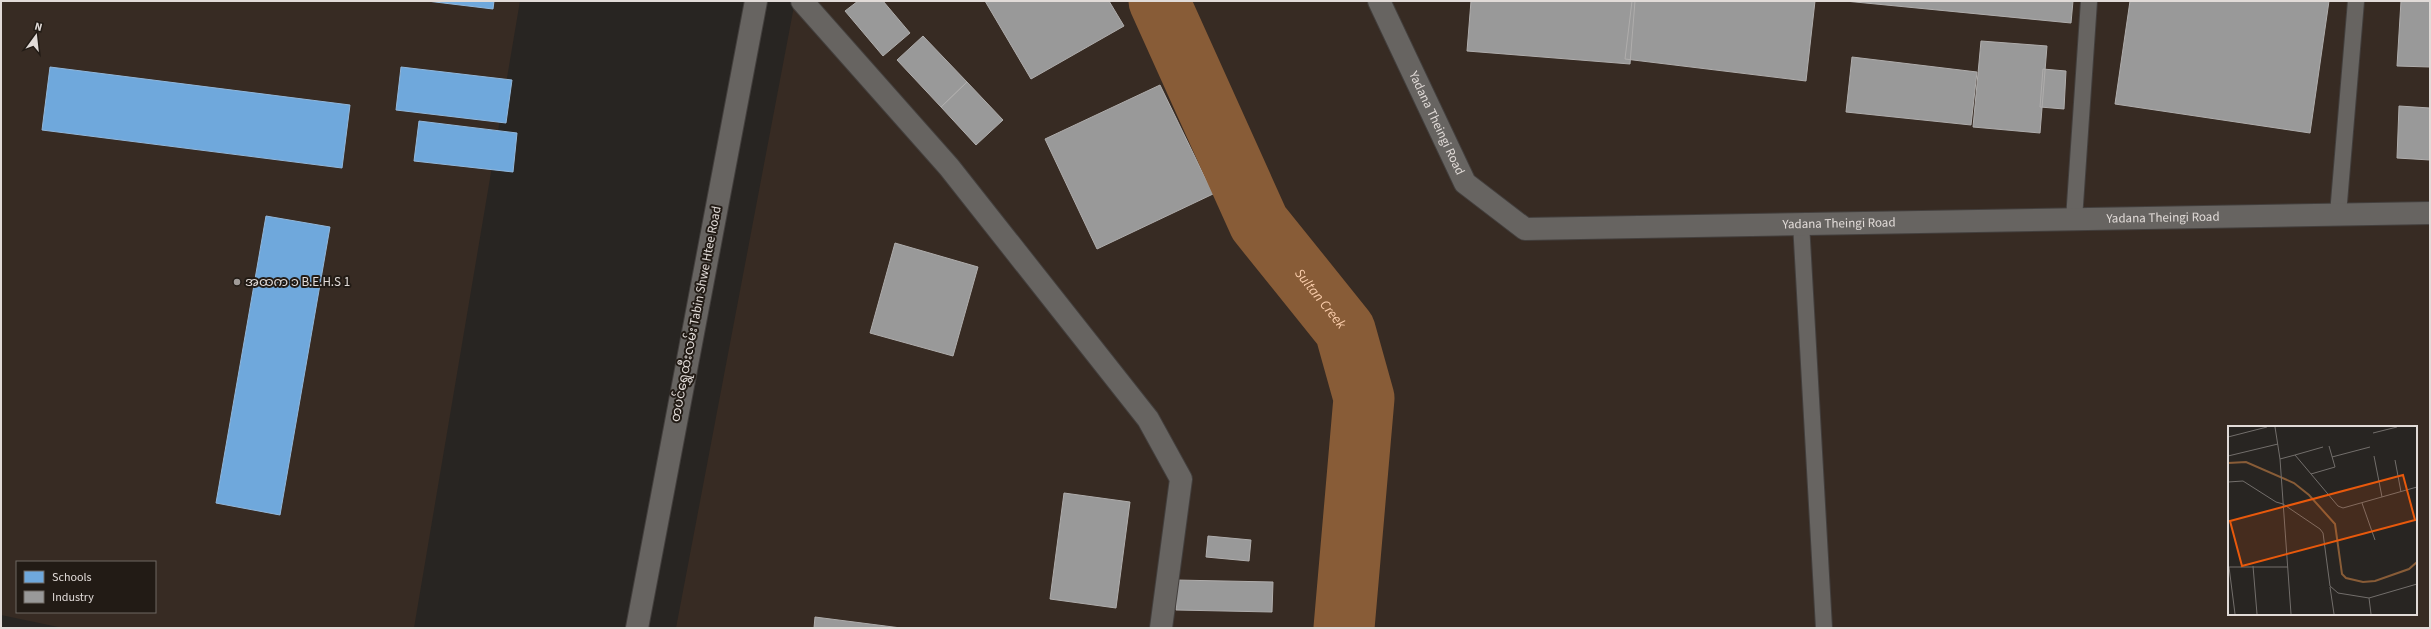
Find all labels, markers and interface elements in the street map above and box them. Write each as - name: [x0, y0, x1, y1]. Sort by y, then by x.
- north arrow: [16, 16, 56, 56]
- text: N: [33, 19, 44, 35]
- street label: Yadana Theingi Road: [1404, 67, 1469, 178]
- street label: တပင်ရွှေထီးလမ်း Tabin Shwe Htee Road: [666, 204, 727, 424]
- street label: Yadana Theingi Road: [2105, 208, 2220, 228]
- street label: Yadana Theingi Road: [1781, 213, 1896, 233]
- water label: Sultan Creek: [1290, 265, 1351, 334]
- place label: အထက ၁ B.E.H.S 1: [245, 273, 350, 291]
- marker: အထက ၁ B.E.H.S 1: [232, 277, 242, 287]
- inset map: [2228, 426, 2417, 615]
- legend: [16, 561, 156, 613]
- text: Schools: [52, 569, 92, 586]
- text: Industry: [52, 589, 94, 606]

